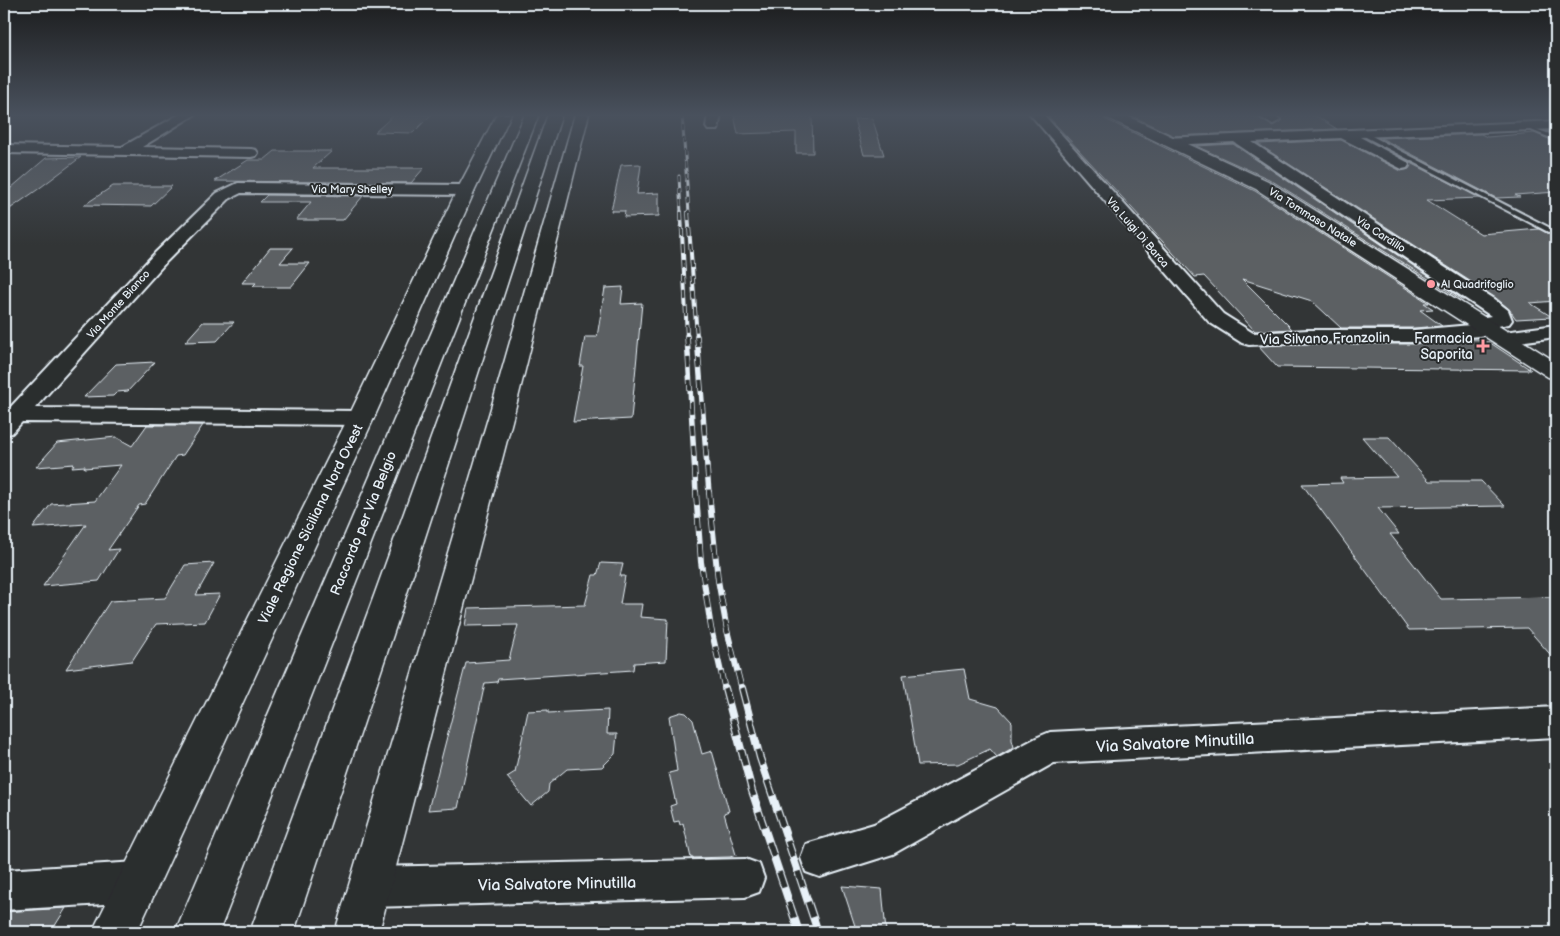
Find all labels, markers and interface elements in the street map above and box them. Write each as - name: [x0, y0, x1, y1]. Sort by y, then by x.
- street label: Via Mary Shelley: [311, 183, 393, 196]
- street label: Via Tommaso Natale: [1266, 185, 1360, 250]
- street label: Via Luigi Di Barca: [1104, 195, 1172, 270]
- street label: Via Cardillo: [1354, 214, 1408, 255]
- street label: Via Monte Bianco: [84, 267, 153, 341]
- marker: Al Quadrifoglio: [1425, 278, 1437, 290]
- place label: Al Quadrifoglio: [1441, 278, 1514, 291]
- street label: Via Silvano Franzolin: [1260, 329, 1390, 348]
- place label: Farmacia Saporita: [1414, 330, 1473, 363]
- marker: Farmacia Saporita: [1477, 340, 1489, 352]
- street label: Viale Regione Siciliana Nord Ovest: [254, 421, 367, 627]
- street label: Raccordo per Via Belgio: [327, 449, 400, 598]
- street label: Via Salvatore Minutilla: [1095, 730, 1255, 757]
- street label: Via Salvatore Minutilla: [478, 874, 636, 895]

